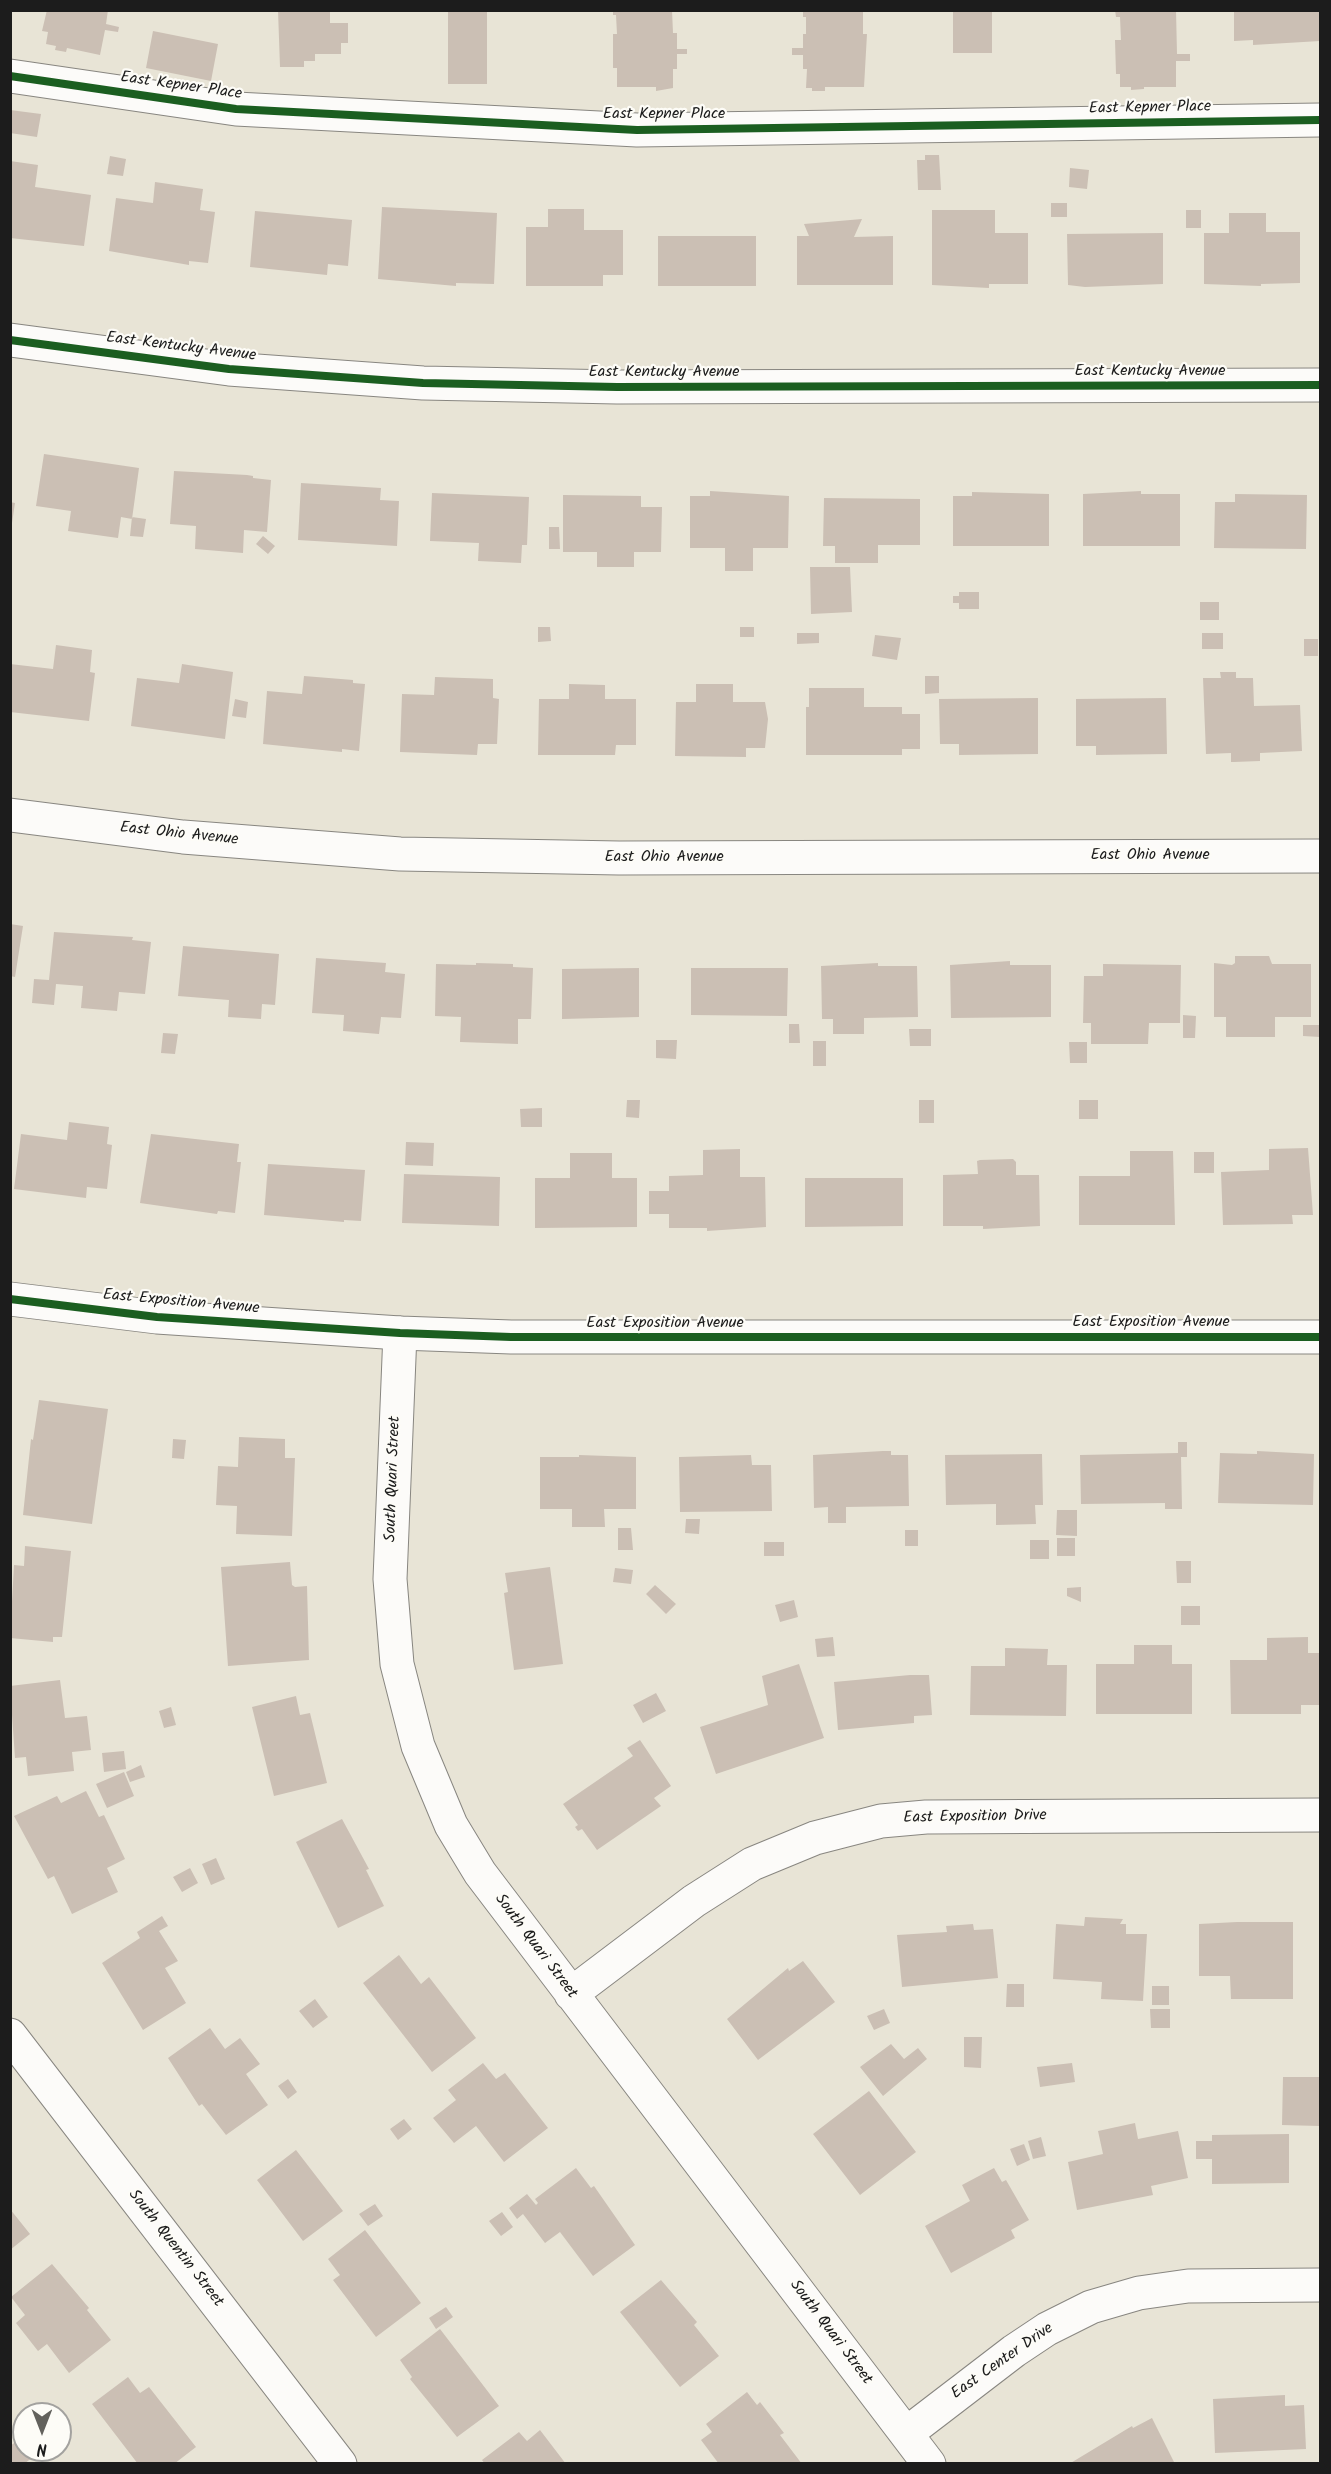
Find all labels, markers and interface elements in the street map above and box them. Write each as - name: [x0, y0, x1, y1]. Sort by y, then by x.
- street label: East Kepner Place: [119, 69, 243, 105]
- street label: East Kepner Place: [1089, 98, 1211, 120]
- street label: East Kepner Place: [603, 105, 725, 125]
- street label: East Kentucky Avenue: [105, 329, 257, 367]
- street label: East Kentucky Avenue: [1074, 362, 1226, 382]
- street label: East Kentucky Avenue: [588, 363, 740, 383]
- street label: East Ohio Avenue: [119, 819, 239, 851]
- street label: East Ohio Avenue: [1090, 846, 1210, 866]
- street label: East Ohio Avenue: [604, 848, 724, 868]
- street label: East Exposition Avenue: [102, 1287, 260, 1319]
- street label: East Exposition Avenue: [1072, 1313, 1230, 1333]
- street label: East Exposition Avenue: [586, 1314, 744, 1334]
- street label: South Quari Street: [382, 1416, 406, 1542]
- street label: East Exposition Drive: [903, 1807, 1047, 1829]
- street label: South Quari Street: [489, 1891, 581, 2003]
- street label: South Quentin Street: [123, 2186, 227, 2312]
- street label: South Quari Street: [784, 2277, 876, 2389]
- street label: East Center Drive: [948, 2320, 1058, 2404]
- north arrow: [12, 2402, 72, 2462]
- text: N: [37, 2436, 47, 2461]

